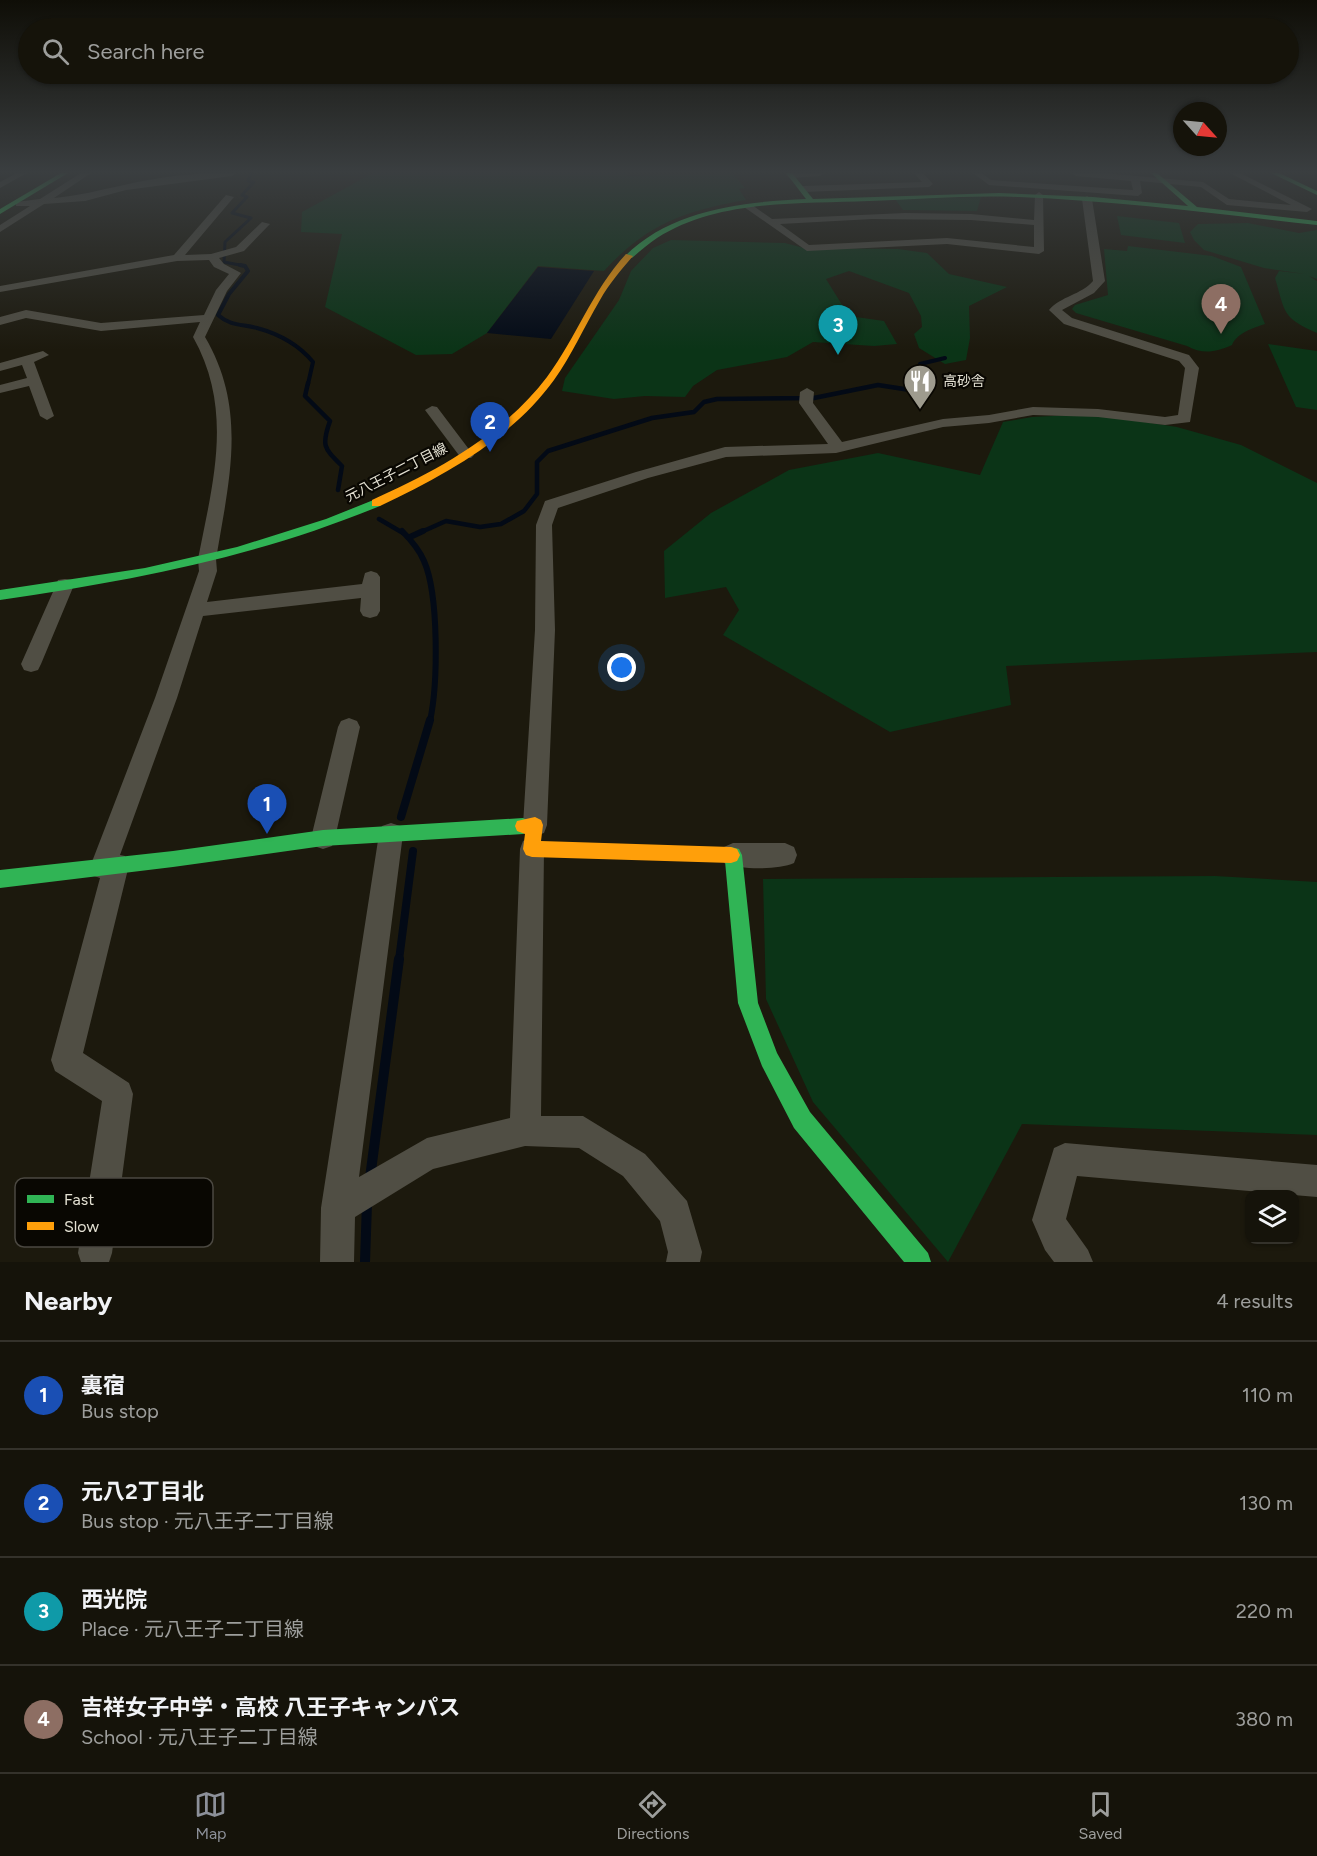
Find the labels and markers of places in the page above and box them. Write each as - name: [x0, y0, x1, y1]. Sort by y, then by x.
- pin: 4: [1202, 284, 1240, 334]
- pin: 3: [818, 306, 858, 355]
- restaurant icon: 高砂舎: [902, 363, 938, 410]
- place label: 高砂舎: [943, 373, 985, 390]
- pin: 2: [470, 402, 510, 452]
- pin: 1: [248, 784, 286, 834]

